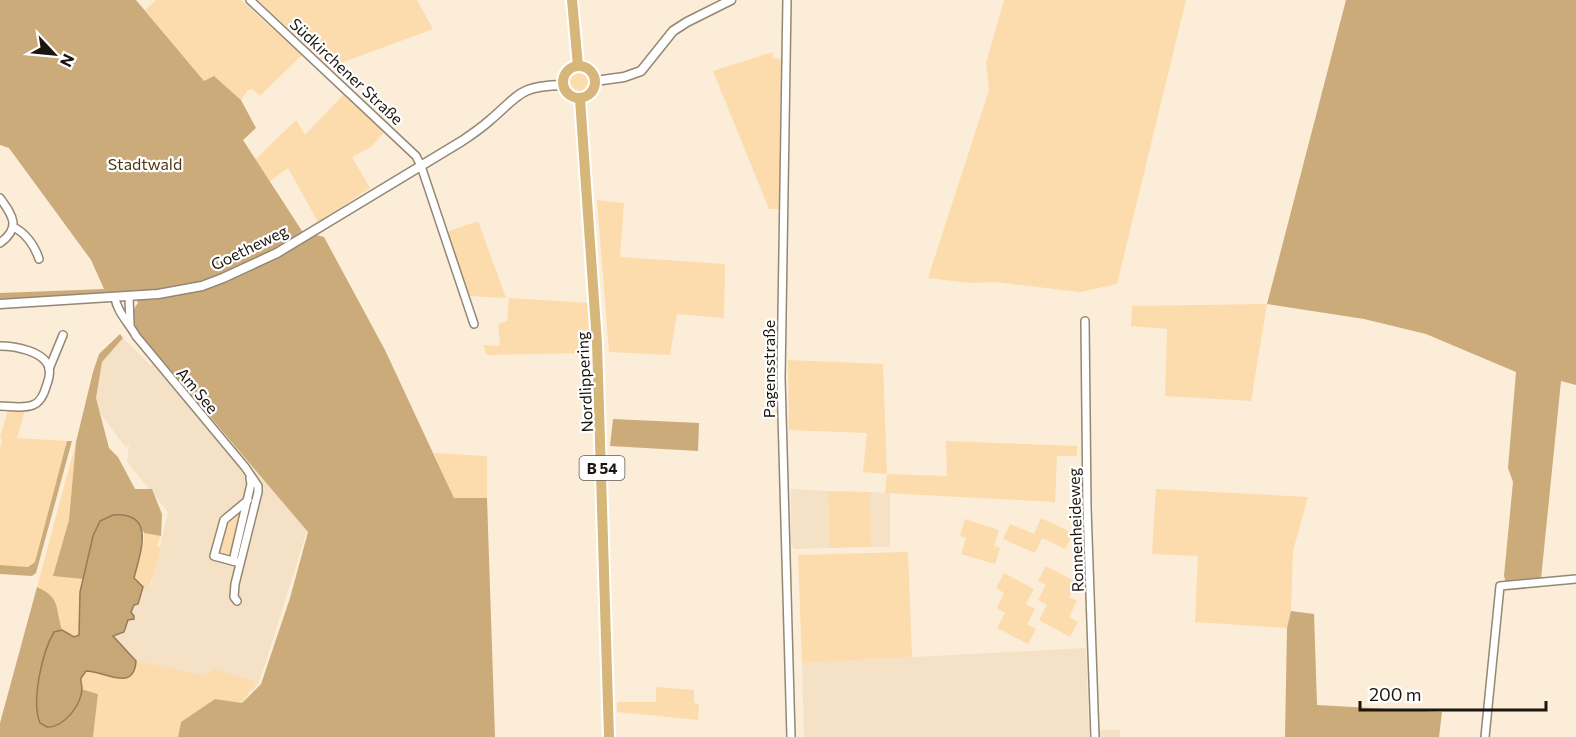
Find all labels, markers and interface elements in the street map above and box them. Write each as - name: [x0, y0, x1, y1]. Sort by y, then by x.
- street label: Südkirchener Straße: [287, 14, 407, 128]
- north arrow: [24, 24, 84, 84]
- text: N: [57, 51, 79, 70]
- park label: Stadtwald: [108, 154, 182, 173]
- street label: Goetheweg: [207, 220, 291, 274]
- street label: Pagensstraße: [759, 320, 778, 418]
- street label: Nordlippering: [572, 331, 596, 433]
- street label: Am See: [173, 363, 223, 417]
- road number: B 54: [580, 456, 624, 480]
- street label: Ronnenheideweg: [1063, 467, 1087, 593]
- scale bar: [1360, 674, 1546, 712]
- text: 200 m: [1369, 683, 1422, 705]

